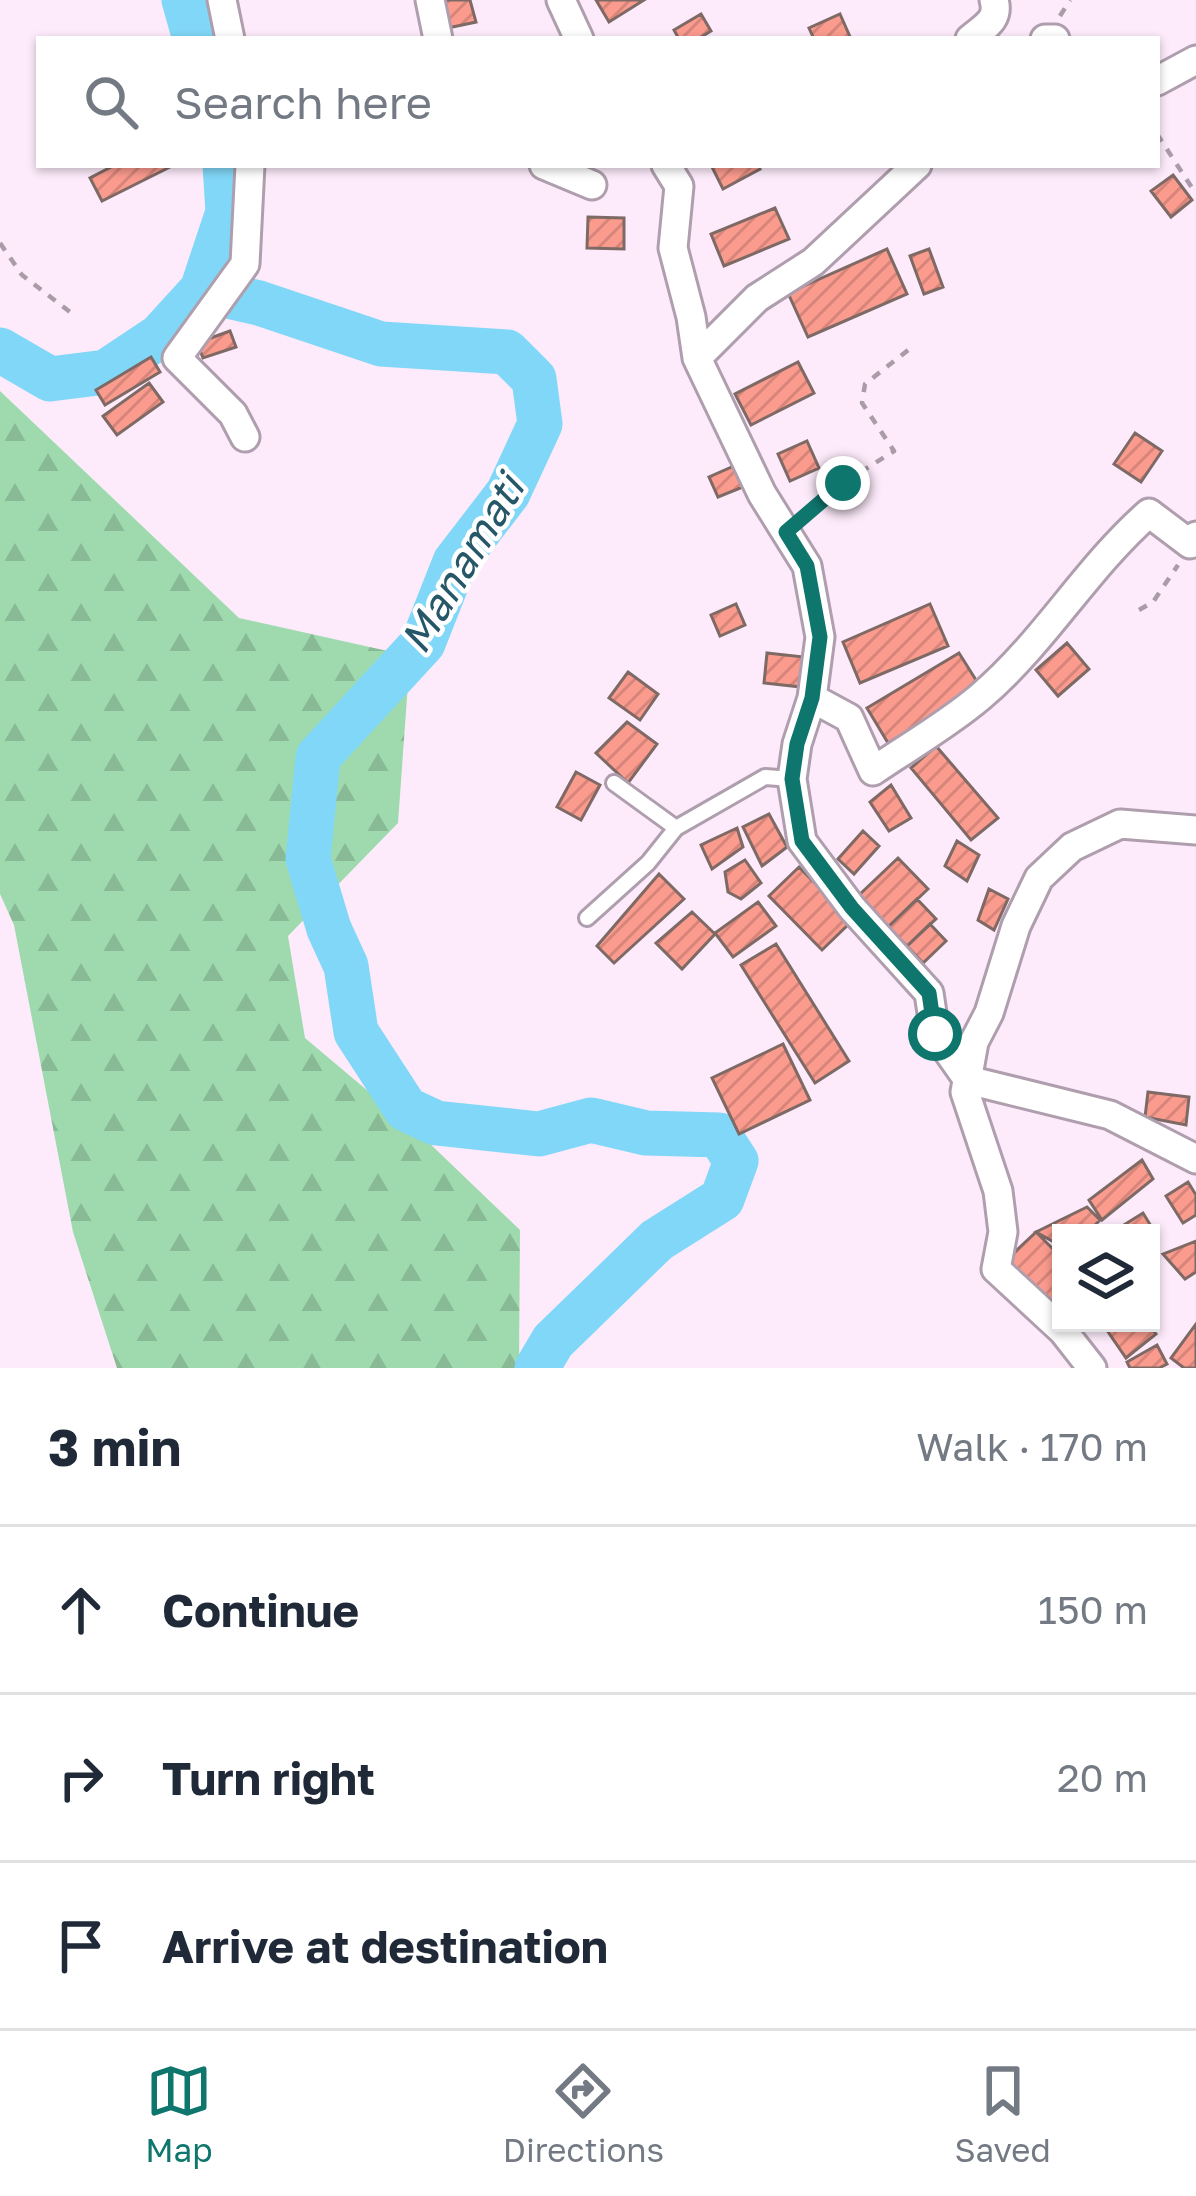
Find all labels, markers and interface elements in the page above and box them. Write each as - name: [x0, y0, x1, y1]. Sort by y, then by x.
- search box: [36, 36, 1160, 168]
- icon: search: [78, 69, 144, 135]
- text: Search here: [174, 75, 432, 129]
- route end: [816, 456, 870, 510]
- water label: Manamati: [389, 462, 536, 661]
- route start: [908, 1007, 962, 1061]
- map controls: [1052, 1224, 1160, 1332]
- button: layers: [1052, 1224, 1160, 1332]
- text: 3 min: [48, 1416, 181, 1477]
- text: Walk · 170 m: [916, 1423, 1148, 1470]
- icon: ahead: [48, 1577, 114, 1643]
- text: Continue: [162, 1583, 359, 1637]
- text: 150 m: [1038, 1586, 1148, 1633]
- icon: right: [48, 1745, 114, 1811]
- text: Turn right: [162, 1751, 375, 1805]
- text: 20 m: [1057, 1754, 1148, 1801]
- icon: arrive: [48, 1913, 114, 1979]
- text: Arrive at destination: [162, 1919, 608, 1973]
- tab: Map: [145, 2058, 213, 2169]
- tab: Directions: [503, 2058, 664, 2169]
- tab: Saved: [954, 2058, 1051, 2169]

